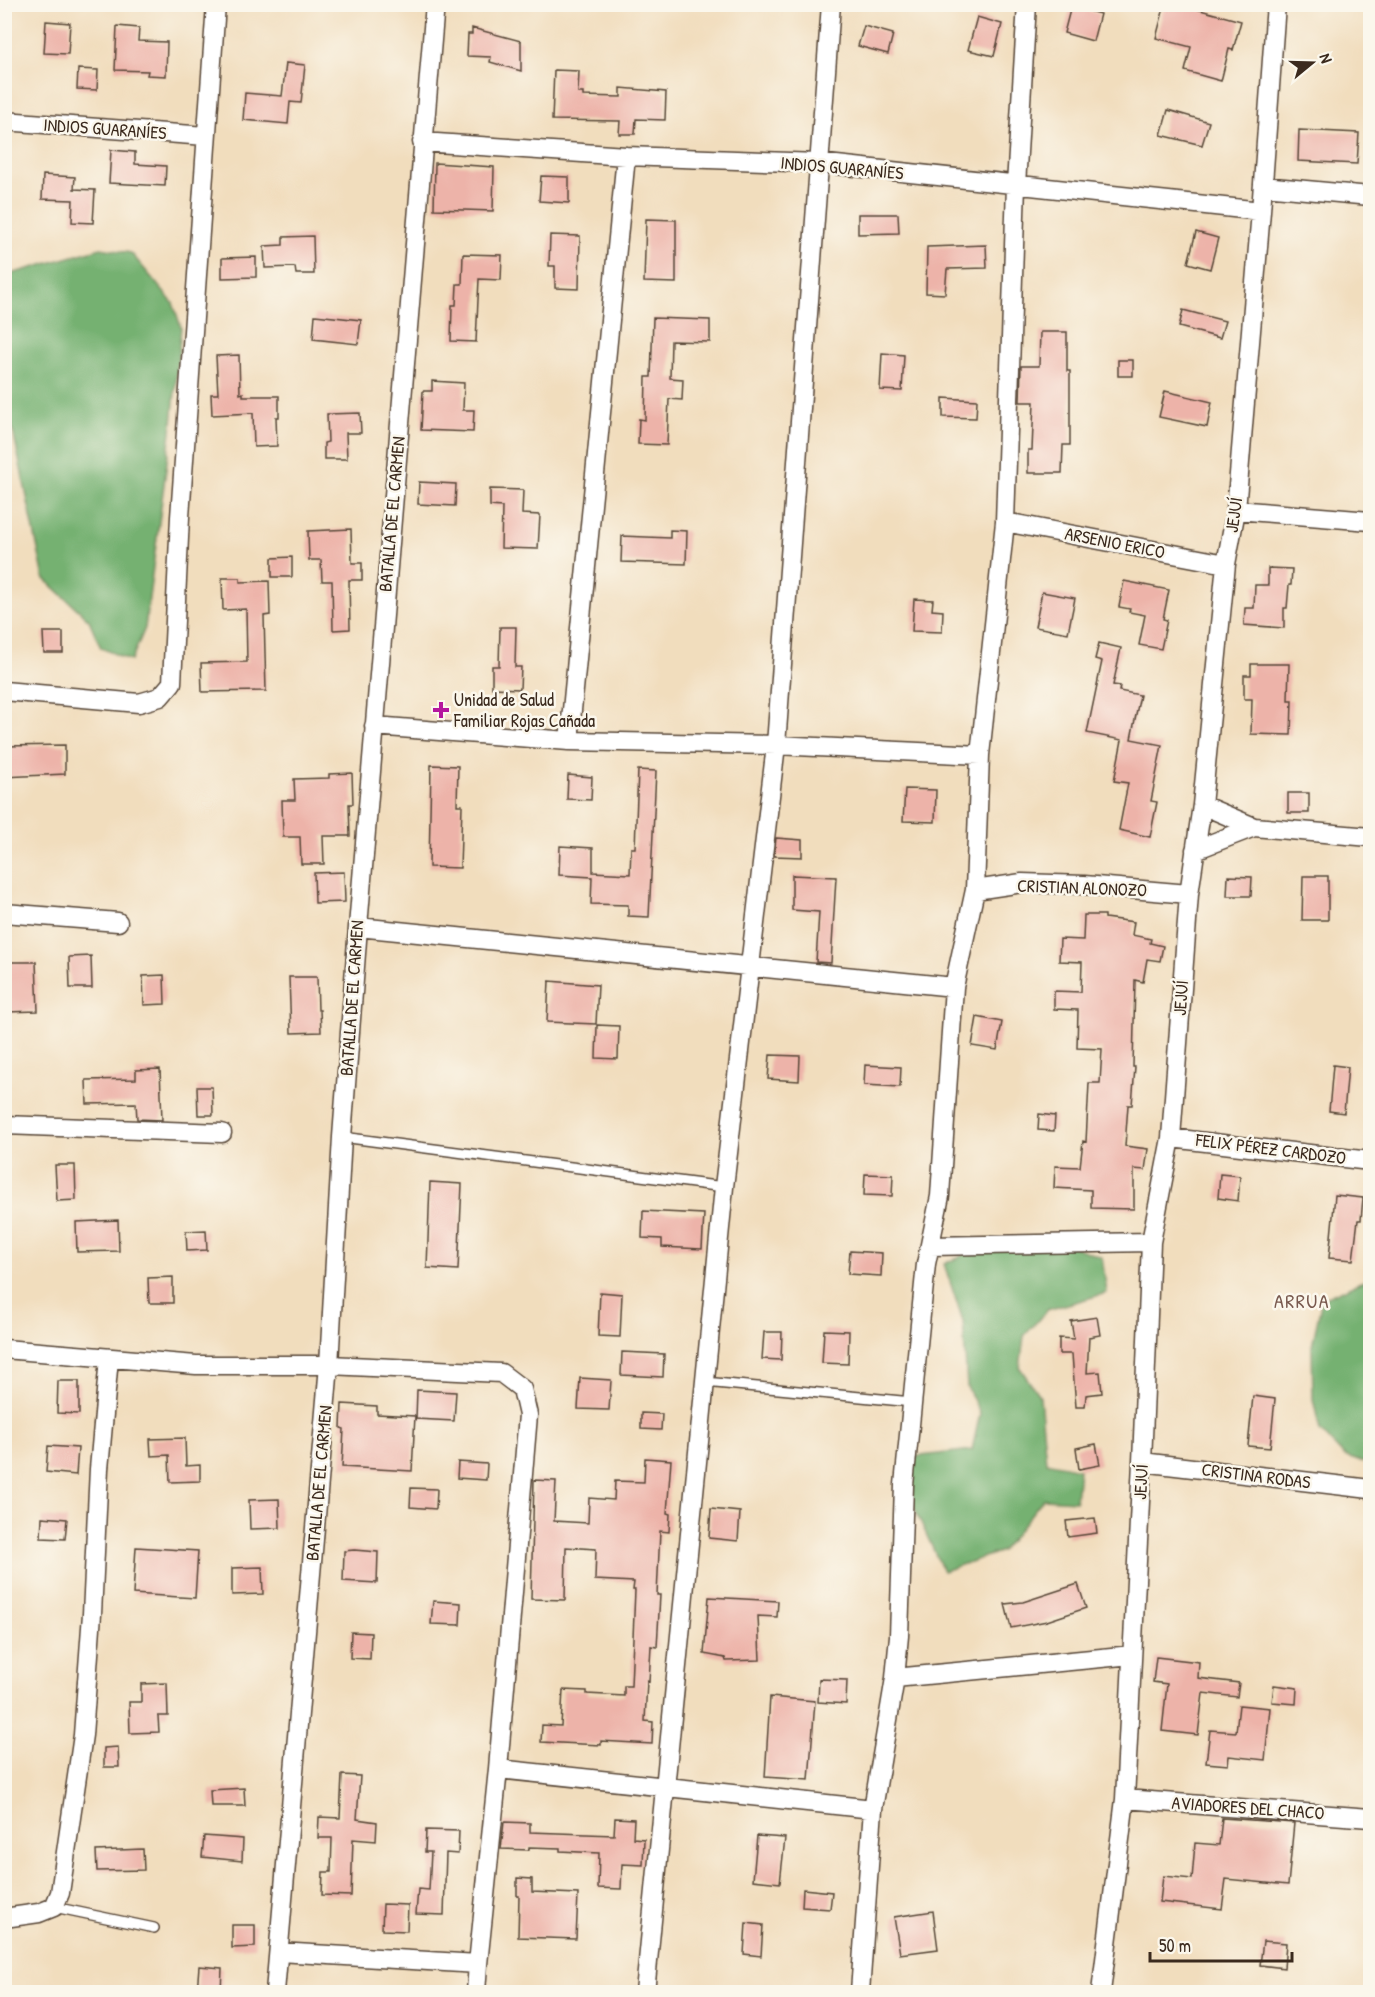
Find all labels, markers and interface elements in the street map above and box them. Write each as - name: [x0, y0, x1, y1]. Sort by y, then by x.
- north arrow: [1282, 33, 1342, 93]
- text: N: [1314, 51, 1338, 66]
- street label: INDIOS GUARANÍES: [43, 112, 167, 145]
- street label: INDIOS GUARANÍES: [780, 150, 905, 185]
- street label: BATALLA DE EL CARMEN: [372, 435, 411, 593]
- street label: JEJUÍ: [1219, 496, 1248, 534]
- street label: ARSENIO ERICO: [1063, 521, 1167, 564]
- place label: Unidad de Salud Familiar Rojas Cañada: [453, 687, 595, 733]
- marker: Unidad de Salud Familiar Rojas Cañada: [432, 701, 450, 719]
- street label: CRISTIAN ALONOZO: [1017, 873, 1147, 902]
- street label: BATALLA DE EL CARMEN: [334, 919, 369, 1077]
- street label: JEJUÍ: [1167, 979, 1194, 1016]
- street label: FELIX PÉREZ CARDOZO: [1194, 1127, 1348, 1170]
- district label: ARRUA: [1274, 1287, 1330, 1314]
- street label: BATALLA DE EL CARMEN: [299, 1404, 338, 1562]
- street label: CRISTINA RODAS: [1200, 1456, 1312, 1495]
- street label: JEJUÍ: [1127, 1464, 1154, 1500]
- street label: AVIADORES DEL CHACO: [1171, 1790, 1325, 1825]
- scale bar: [1150, 1925, 1292, 1963]
- text: 50 m: [1159, 1933, 1191, 1958]

